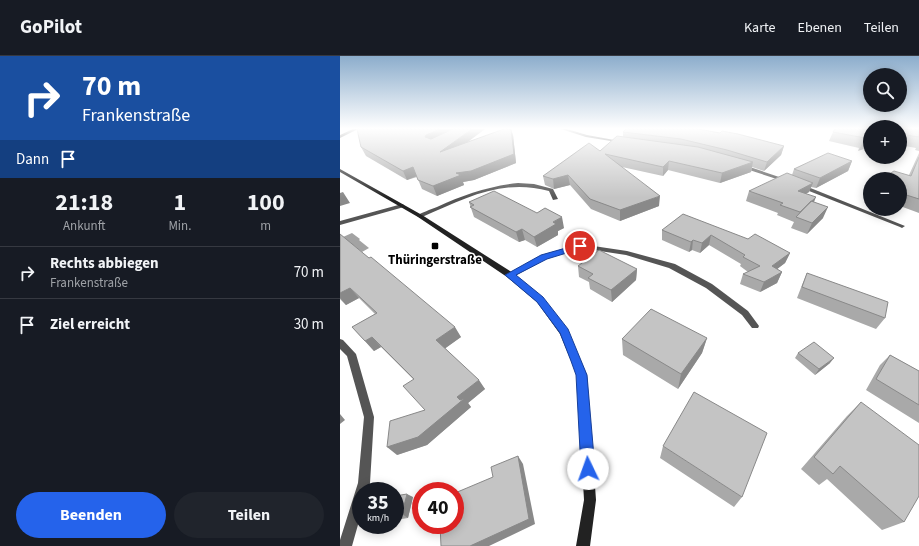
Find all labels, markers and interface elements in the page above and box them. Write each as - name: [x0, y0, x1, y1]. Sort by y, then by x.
- text: GoPilot: [20, 14, 82, 41]
- text: Karte: [744, 18, 776, 38]
- text: Ebenen: [798, 18, 842, 38]
- text: Teilen: [864, 18, 899, 38]
- text: 70 m: [82, 66, 141, 106]
- map controls: [863, 68, 907, 216]
- button: search: [863, 68, 907, 112]
- icon: right: [16, 72, 68, 124]
- text: Frankenstraße: [82, 103, 190, 128]
- button: +: [863, 120, 907, 164]
- icon: arrive: [57, 148, 79, 170]
- text: Dann: [16, 149, 49, 170]
- button: −: [863, 172, 907, 216]
- text: 21:18: [55, 185, 113, 220]
- text: 1: [174, 185, 186, 220]
- text: 100: [247, 185, 285, 220]
- text: Ankunft: [63, 217, 105, 235]
- text: Min.: [168, 217, 191, 235]
- text: m: [260, 217, 271, 235]
- pin: [563, 229, 597, 263]
- icon: arrive: [569, 235, 591, 257]
- marker: Thüringerstraße: [430, 241, 440, 251]
- place label: Thüringerstraße: [388, 251, 482, 269]
- text: Rechts abbiegen: [50, 253, 159, 274]
- icon: right: [16, 262, 38, 284]
- text: 70 m: [294, 262, 324, 283]
- text: Frankenstraße: [50, 274, 128, 292]
- icon: arrive: [16, 314, 38, 336]
- text: Ziel erreicht: [50, 314, 130, 335]
- text: 30 m: [294, 314, 324, 335]
- position arrow: [567, 448, 609, 490]
- speed limit sign: 40: [412, 482, 464, 534]
- text: 35: [367, 489, 389, 517]
- button: Beenden: [16, 492, 166, 538]
- button: Teilen: [174, 492, 324, 538]
- text: km/h: [367, 511, 389, 525]

